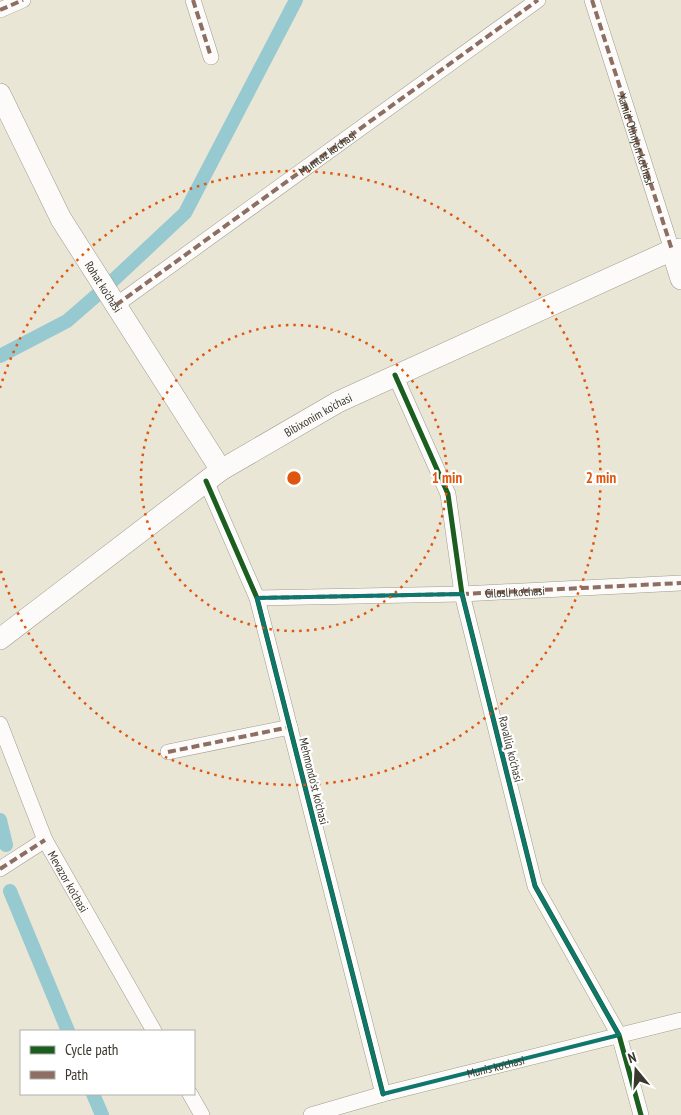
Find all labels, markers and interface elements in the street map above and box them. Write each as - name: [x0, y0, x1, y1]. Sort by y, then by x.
- street label: Xamid Olimjon ko'chasi: [615, 91, 658, 187]
- street label: Mumtoz ko'chasi: [295, 127, 358, 178]
- street label: Rohat ko'chasi: [82, 258, 126, 315]
- street label: Bibixonim ko'chasi: [281, 389, 354, 439]
- text: 1 min: [432, 468, 462, 487]
- text: 2 min: [586, 468, 616, 487]
- centre of rings: [285, 469, 303, 487]
- street label: Gilosli ko'chasi: [485, 582, 545, 600]
- street label: Ravalliq ko'chasi: [496, 715, 526, 783]
- street label: Mehmondo'st ko'chasi: [296, 736, 332, 826]
- street label: Mevazor ko'chasi: [45, 848, 92, 915]
- legend: [20, 1030, 195, 1095]
- text: Cycle path: [65, 1040, 118, 1059]
- north arrow: [611, 1045, 661, 1095]
- text: N: [626, 1048, 638, 1067]
- street label: Munis ko'chasi: [465, 1052, 526, 1080]
- text: Path: [65, 1065, 88, 1084]

